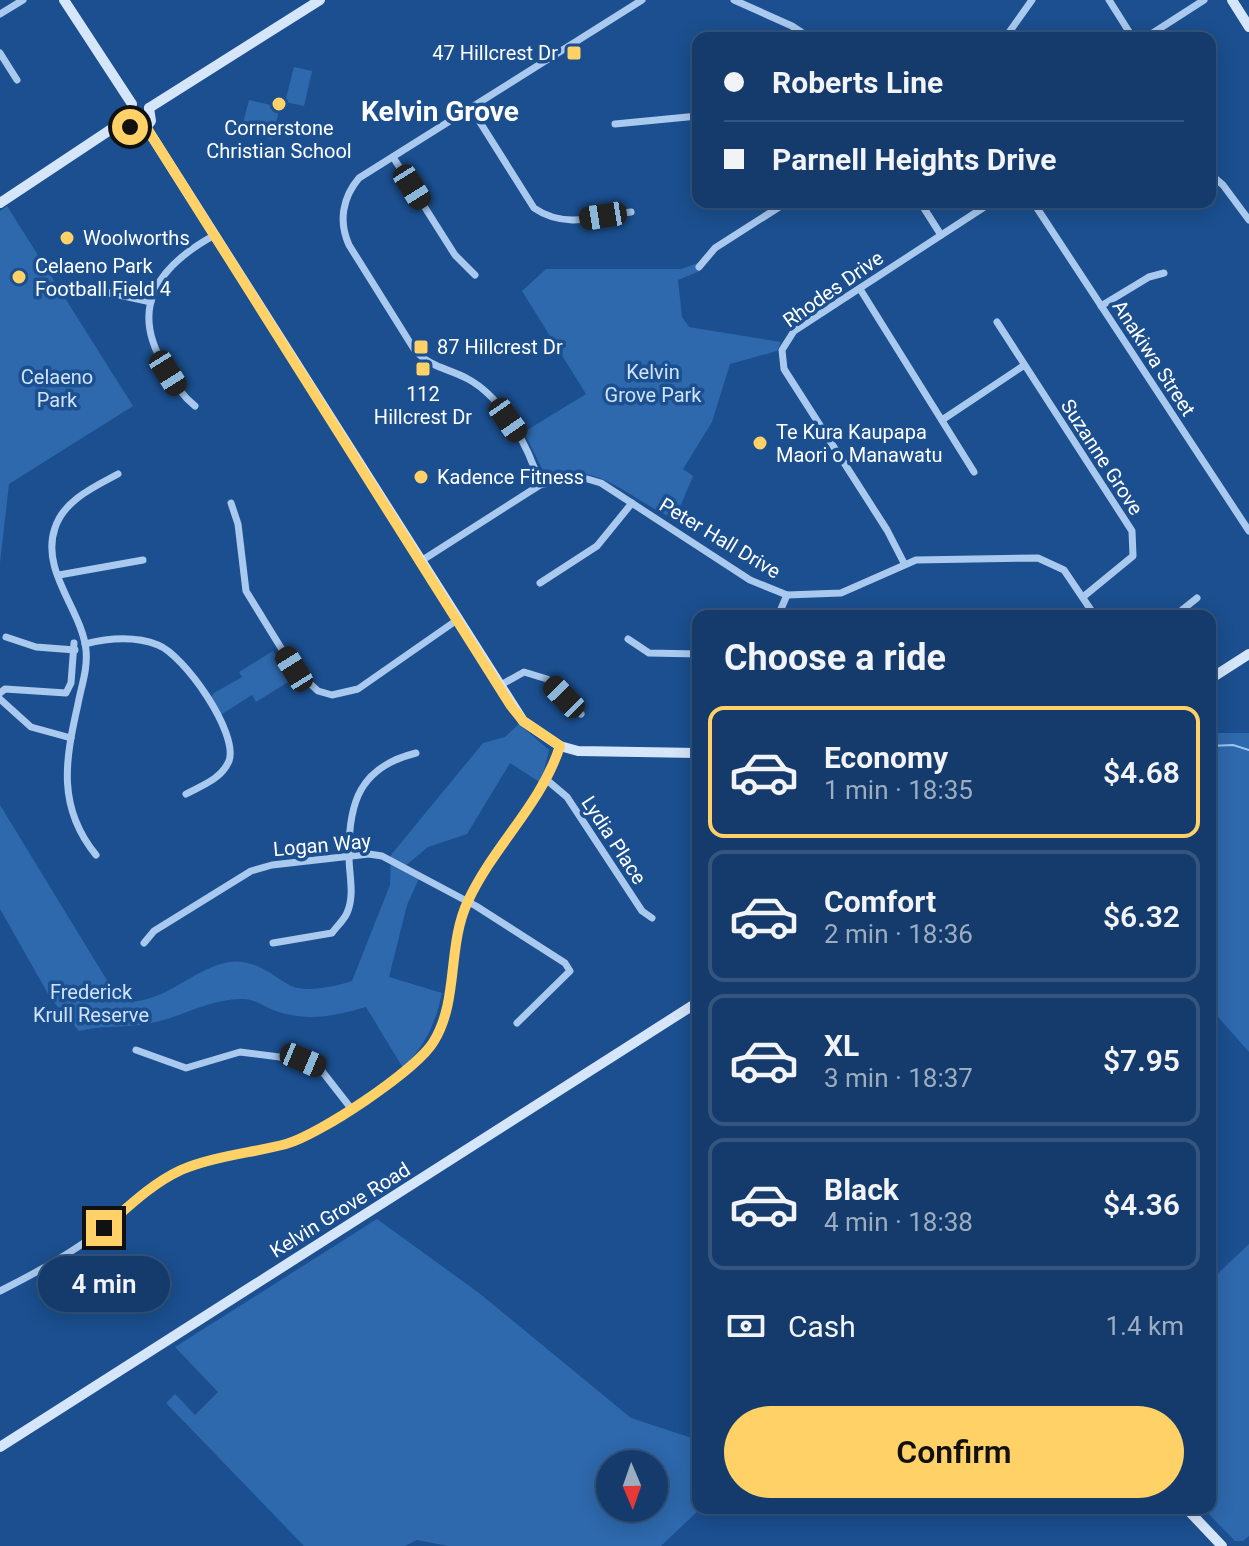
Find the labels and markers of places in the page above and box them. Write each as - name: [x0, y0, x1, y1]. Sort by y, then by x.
- place label: 47 Hillcrest Dr: [432, 41, 558, 65]
- marker: 47 Hillcrest Dr: [565, 44, 583, 62]
- marker: Cornerstone Christian School: [270, 95, 288, 113]
- place label: Cornerstone Christian School: [206, 116, 352, 163]
- place label: Woolworths: [83, 226, 190, 250]
- marker: Woolworths: [58, 229, 76, 247]
- place label: Celaeno Park Football Field 4: [35, 254, 171, 301]
- marker: Celaeno Park Football Field 4: [10, 268, 28, 286]
- place label: 87 Hillcrest Dr: [437, 335, 563, 359]
- marker: 87 Hillcrest Dr: [412, 338, 430, 356]
- marker: 112 Hillcrest Dr: [414, 360, 432, 378]
- place label: 112 Hillcrest Dr: [374, 382, 472, 429]
- place label: Te Kura Kaupapa Maori o Manawatu: [776, 420, 942, 467]
- marker: Te Kura Kaupapa Maori o Manawatu: [751, 434, 769, 452]
- place label: Kadence Fitness: [437, 465, 584, 489]
- marker: Kadence Fitness: [412, 468, 430, 486]

